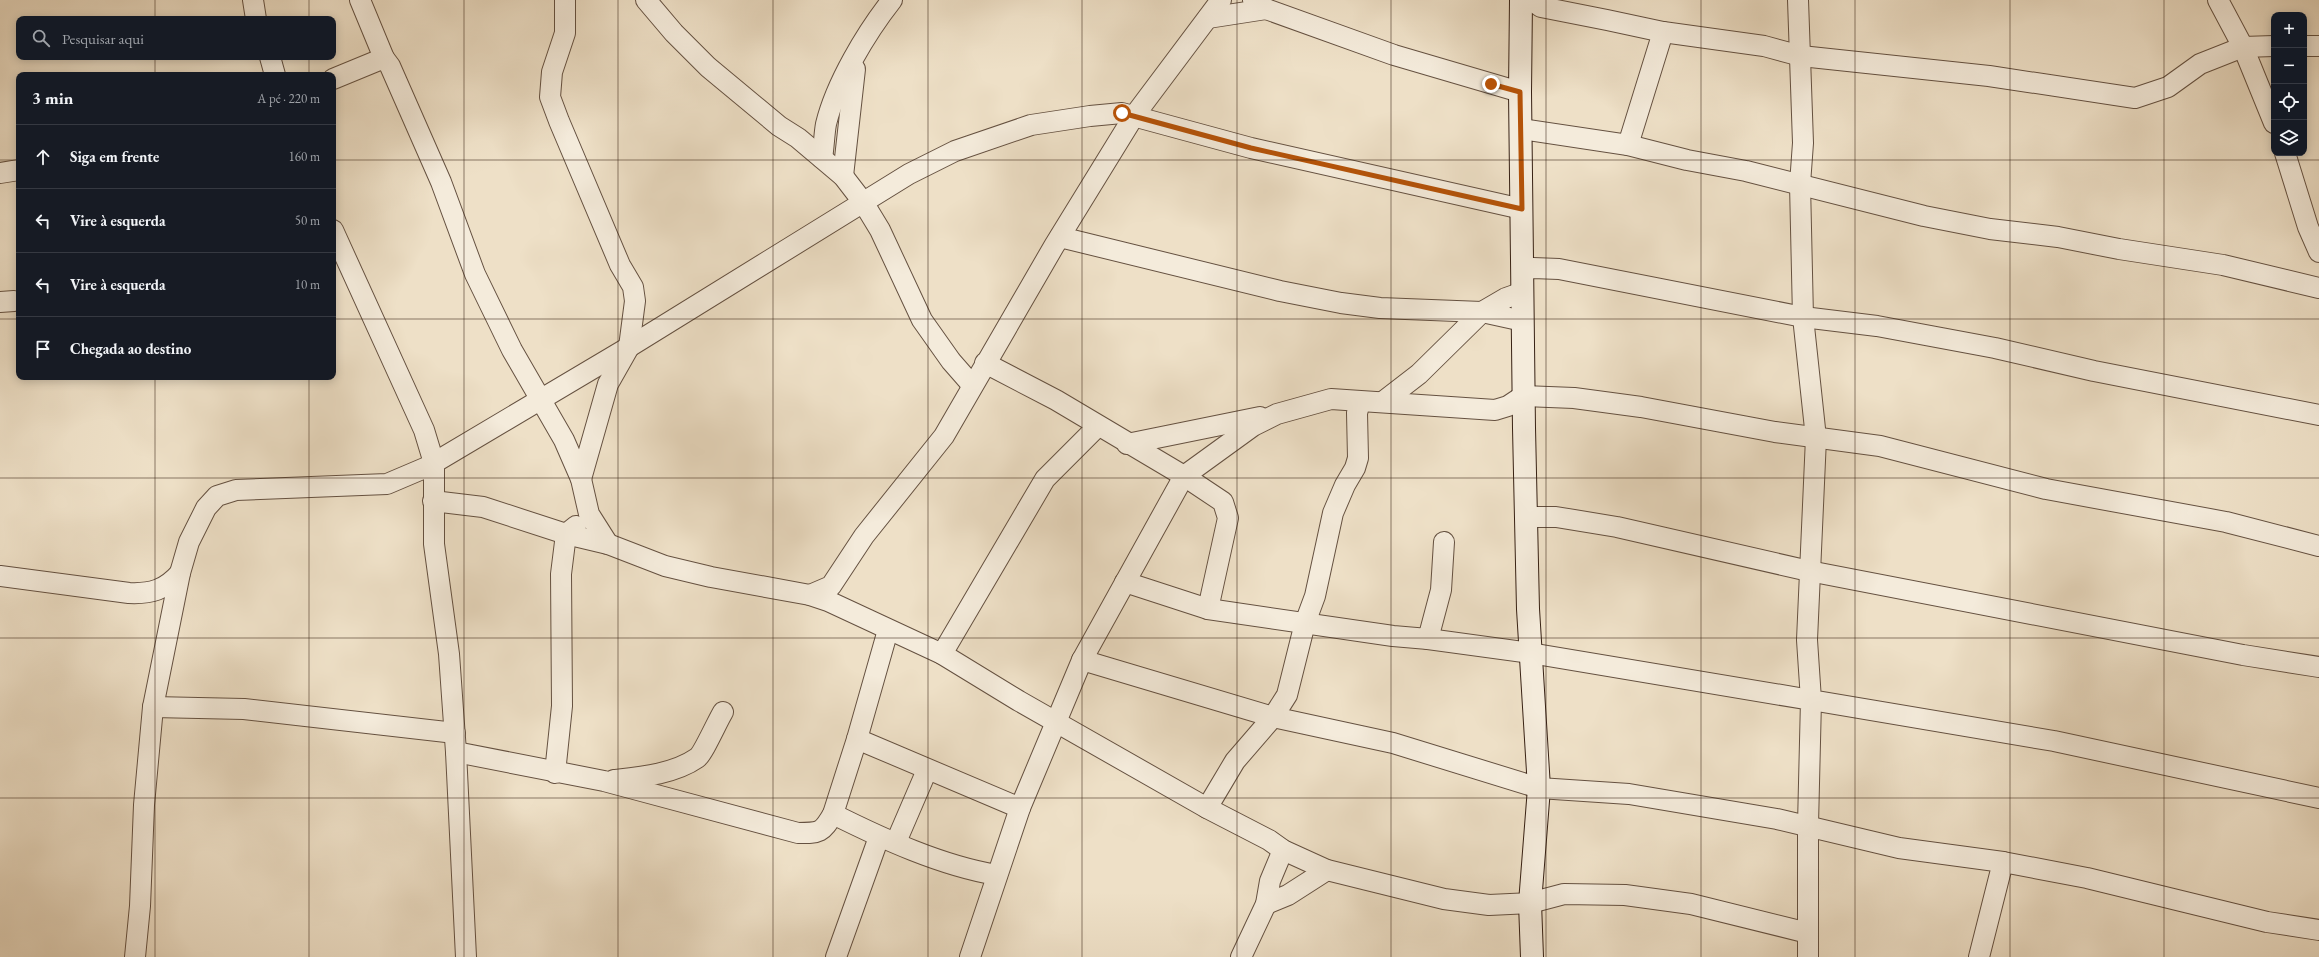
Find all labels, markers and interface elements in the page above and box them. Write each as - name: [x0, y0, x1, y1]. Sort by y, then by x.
- map controls: [2271, 12, 2307, 156]
- button: +: [2271, 12, 2307, 48]
- search box: [16, 16, 336, 60]
- icon: search: [30, 27, 52, 49]
- text: Pesquisar aqui: [62, 29, 144, 48]
- button: −: [2271, 48, 2307, 84]
- route end: [1482, 75, 1500, 93]
- button: locate: [2271, 84, 2307, 120]
- text: 3 min: [32, 87, 73, 109]
- text: A pé · 220 m: [257, 90, 320, 107]
- route start: [1113, 104, 1131, 122]
- button: layers: [2271, 120, 2307, 156]
- icon: ahead: [32, 146, 54, 168]
- text: Siga em frente: [70, 147, 159, 166]
- text: 160 m: [289, 148, 320, 165]
- icon: left: [32, 210, 54, 232]
- text: Vire à esquerda: [70, 211, 166, 230]
- text: 50 m: [295, 212, 320, 229]
- icon: left: [32, 274, 54, 296]
- text: Vire à esquerda: [70, 275, 166, 294]
- text: 10 m: [295, 276, 320, 293]
- icon: arrive: [32, 338, 54, 360]
- text: Chegada ao destino: [70, 339, 191, 358]

